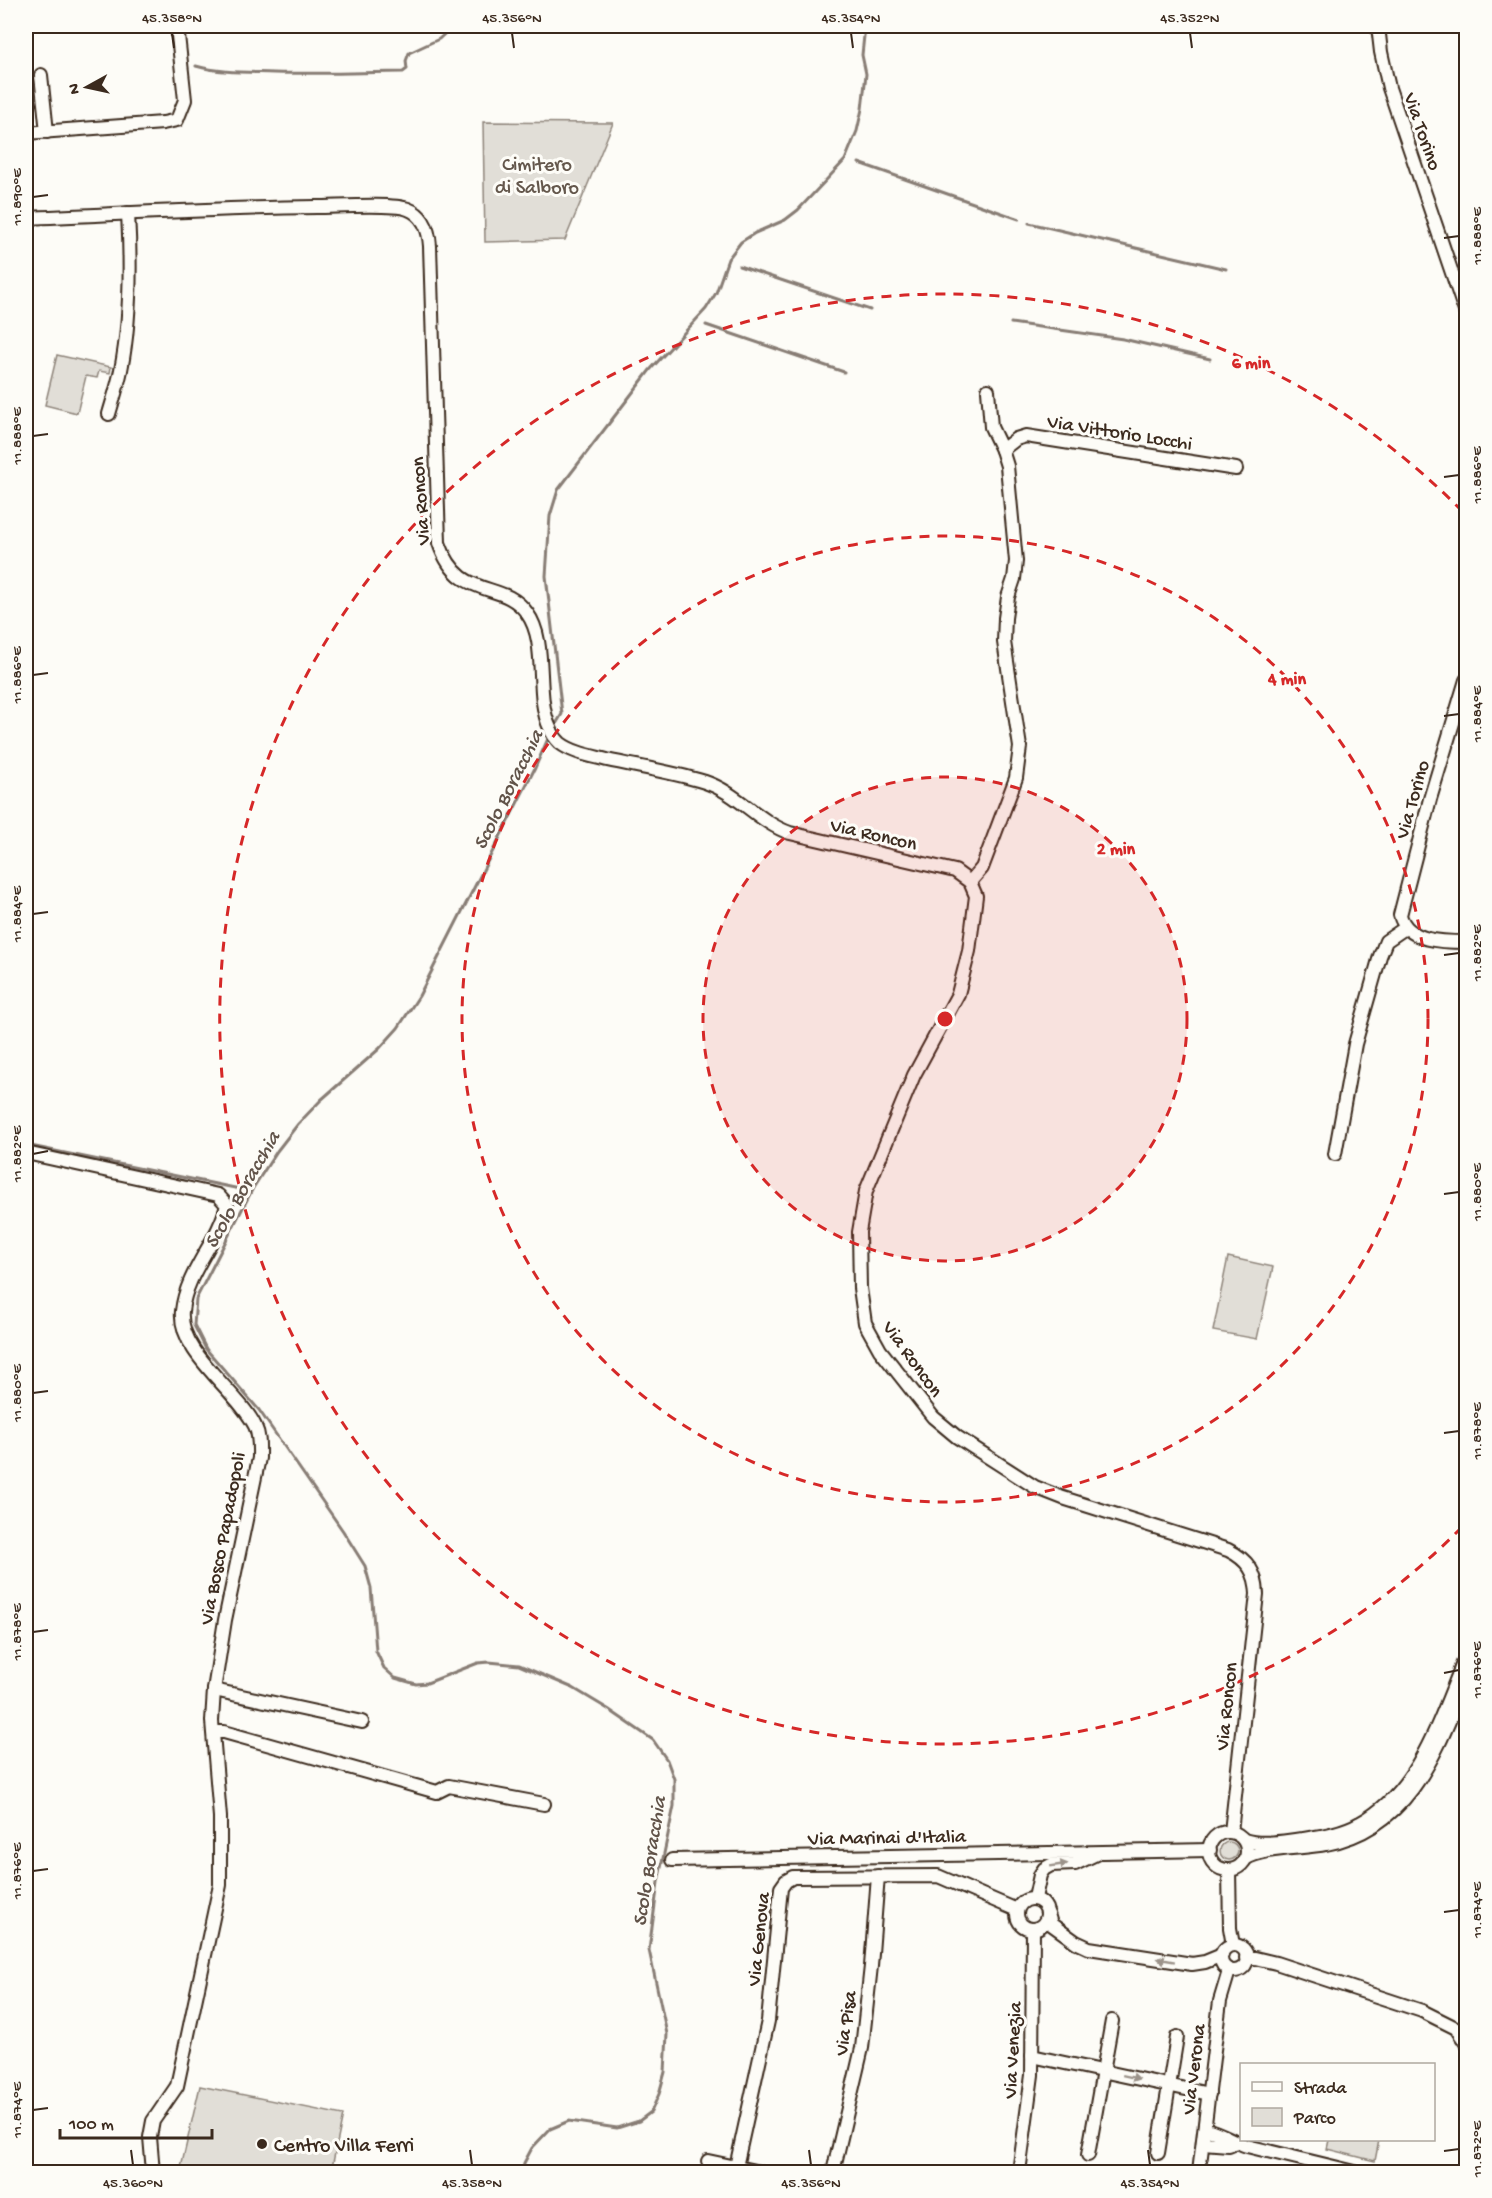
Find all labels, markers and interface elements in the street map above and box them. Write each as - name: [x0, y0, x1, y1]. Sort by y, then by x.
- text: 45.358°N: [142, 10, 202, 28]
- text: 45.356°N: [482, 10, 542, 28]
- text: 45.354°N: [821, 10, 881, 28]
- text: 45.352°N: [1160, 10, 1220, 28]
- north arrow: [57, 57, 117, 117]
- text: N: [65, 82, 86, 95]
- street label: Via Torino: [1396, 89, 1445, 174]
- park label: Cimitero di Salboro: [495, 155, 579, 201]
- text: 11.890°E: [9, 168, 27, 227]
- text: 11.888°E: [1469, 207, 1487, 266]
- text: 6 min: [1232, 354, 1271, 375]
- text: 11.888°E: [9, 407, 27, 466]
- street label: Via Vittorio Locchi: [1044, 411, 1194, 457]
- text: 11.886°E: [1469, 446, 1487, 504]
- street label: Via Roncon: [408, 455, 437, 547]
- text: 11.886°E: [9, 646, 27, 704]
- text: 4 min: [1267, 670, 1306, 691]
- text: 11.884°E: [1469, 685, 1487, 743]
- water label: Scolo Boracchia: [469, 725, 552, 855]
- street label: Via Torino: [1392, 758, 1437, 843]
- street label: Via Roncon: [827, 815, 919, 858]
- text: 2 min: [1097, 840, 1136, 861]
- text: 11.884°E: [9, 885, 27, 943]
- text: 11.882°E: [1469, 924, 1487, 982]
- centre of rings: [935, 1009, 955, 1029]
- text: 11.882°E: [9, 1125, 27, 1183]
- water label: Scolo Boracchia: [201, 1127, 288, 1254]
- text: 11.880°E: [1469, 1162, 1487, 1222]
- street label: Via Roncon: [875, 1317, 947, 1403]
- text: 11.880°E: [9, 1363, 27, 1423]
- text: 11.878°E: [1469, 1402, 1487, 1461]
- street label: Via Bosco Papadopoli: [196, 1450, 252, 1628]
- text: 11.878°E: [9, 1603, 27, 1662]
- text: 11.876°E: [1469, 1641, 1487, 1699]
- street label: Via Roncon: [1212, 1661, 1245, 1752]
- water label: Scolo Boracchia: [629, 1794, 674, 1928]
- street label: Via Marinai d'Italia: [807, 1827, 967, 1852]
- text: 11.876°E: [9, 1842, 27, 1900]
- one-way arrow: [1050, 1861, 1069, 1870]
- text: 11.874°E: [1469, 1881, 1487, 1939]
- street label: Via Genova: [744, 1891, 777, 1988]
- one-way arrow: [1156, 1955, 1175, 1964]
- street label: Via Pisa: [831, 1989, 864, 2058]
- street label: Via Venezia: [1000, 2000, 1029, 2100]
- street label: Via Verona: [1178, 2022, 1213, 2117]
- legend: [1240, 2063, 1435, 2141]
- one-way arrow: [1121, 2073, 1140, 2082]
- text: Strada: [1294, 2079, 1348, 2100]
- text: 11.874°E: [9, 2081, 27, 2139]
- scale bar: [60, 2102, 212, 2140]
- text: Parco: [1293, 2109, 1336, 2130]
- text: 100 m: [68, 2115, 114, 2136]
- text: 11.872°E: [1469, 2120, 1487, 2178]
- place label: Centro Villa Ferri: [274, 2136, 414, 2159]
- marker: Centro Villa Ferri: [255, 2137, 269, 2151]
- text: 45.360°N: [103, 2175, 163, 2193]
- text: 45.358°N: [442, 2175, 502, 2193]
- text: 45.356°N: [781, 2175, 841, 2193]
- text: 45.354°N: [1120, 2175, 1180, 2193]

